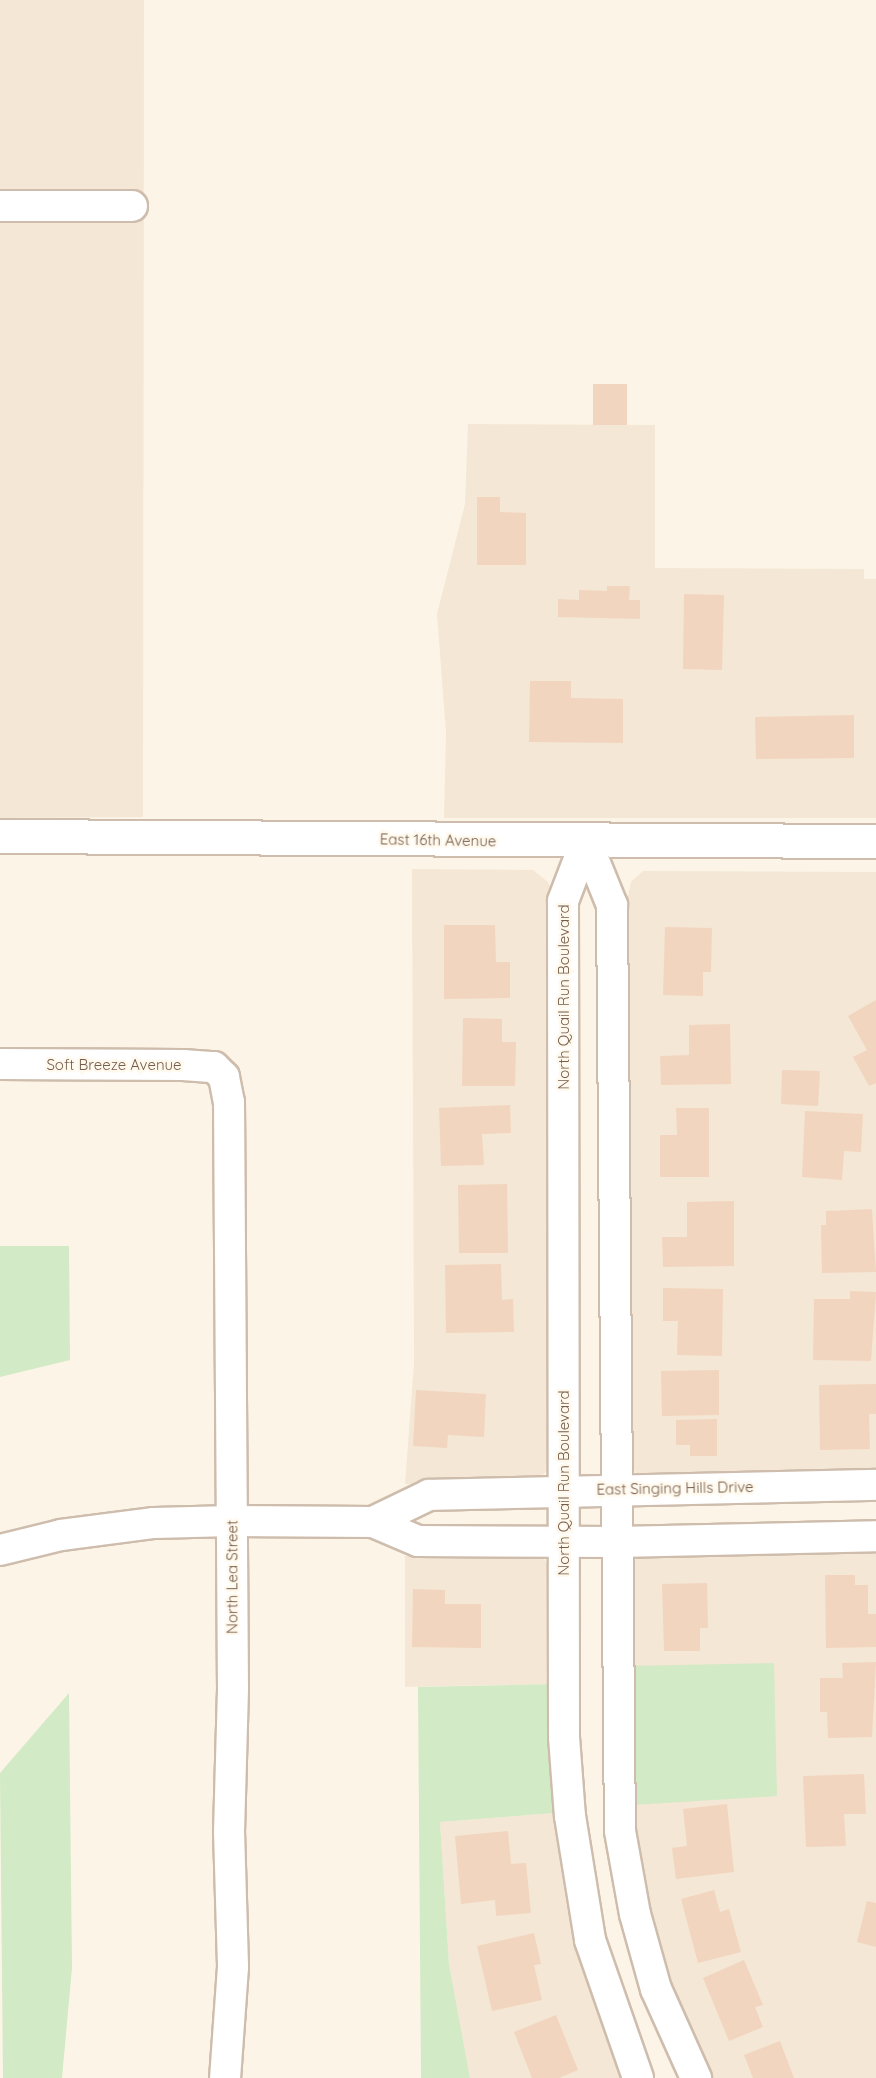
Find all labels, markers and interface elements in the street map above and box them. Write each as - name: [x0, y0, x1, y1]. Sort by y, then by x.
- street label: East 16th Avenue: [380, 830, 496, 850]
- street label: North Quail Run Boulevard: [555, 904, 573, 1090]
- street label: Soft Breeze Avenue: [46, 1056, 182, 1074]
- street label: North Quail Run Boulevard: [555, 1390, 573, 1576]
- street label: East Singing Hills Drive: [596, 1478, 754, 1498]
- street label: North Lea Street: [223, 1520, 241, 1634]

